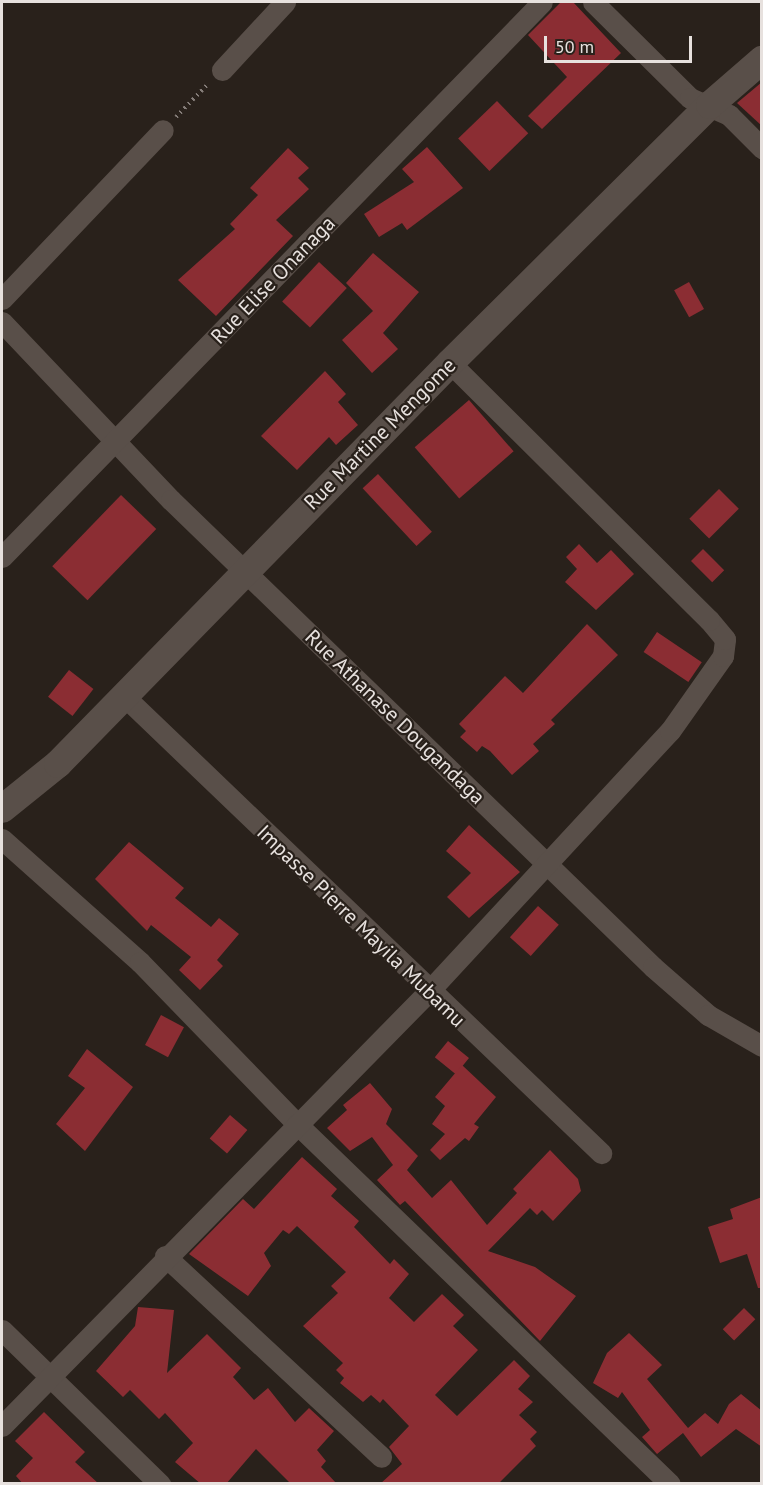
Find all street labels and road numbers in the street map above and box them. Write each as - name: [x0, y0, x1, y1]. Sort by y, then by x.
- street label: Rue Elise Onanaga: [206, 211, 340, 349]
- street label: Rue Martine Mengome: [299, 353, 461, 515]
- street label: Rue Athanase Dougandaga: [300, 624, 490, 810]
- street label: Impasse Pierre Mayila Mubamu: [251, 820, 471, 1032]

